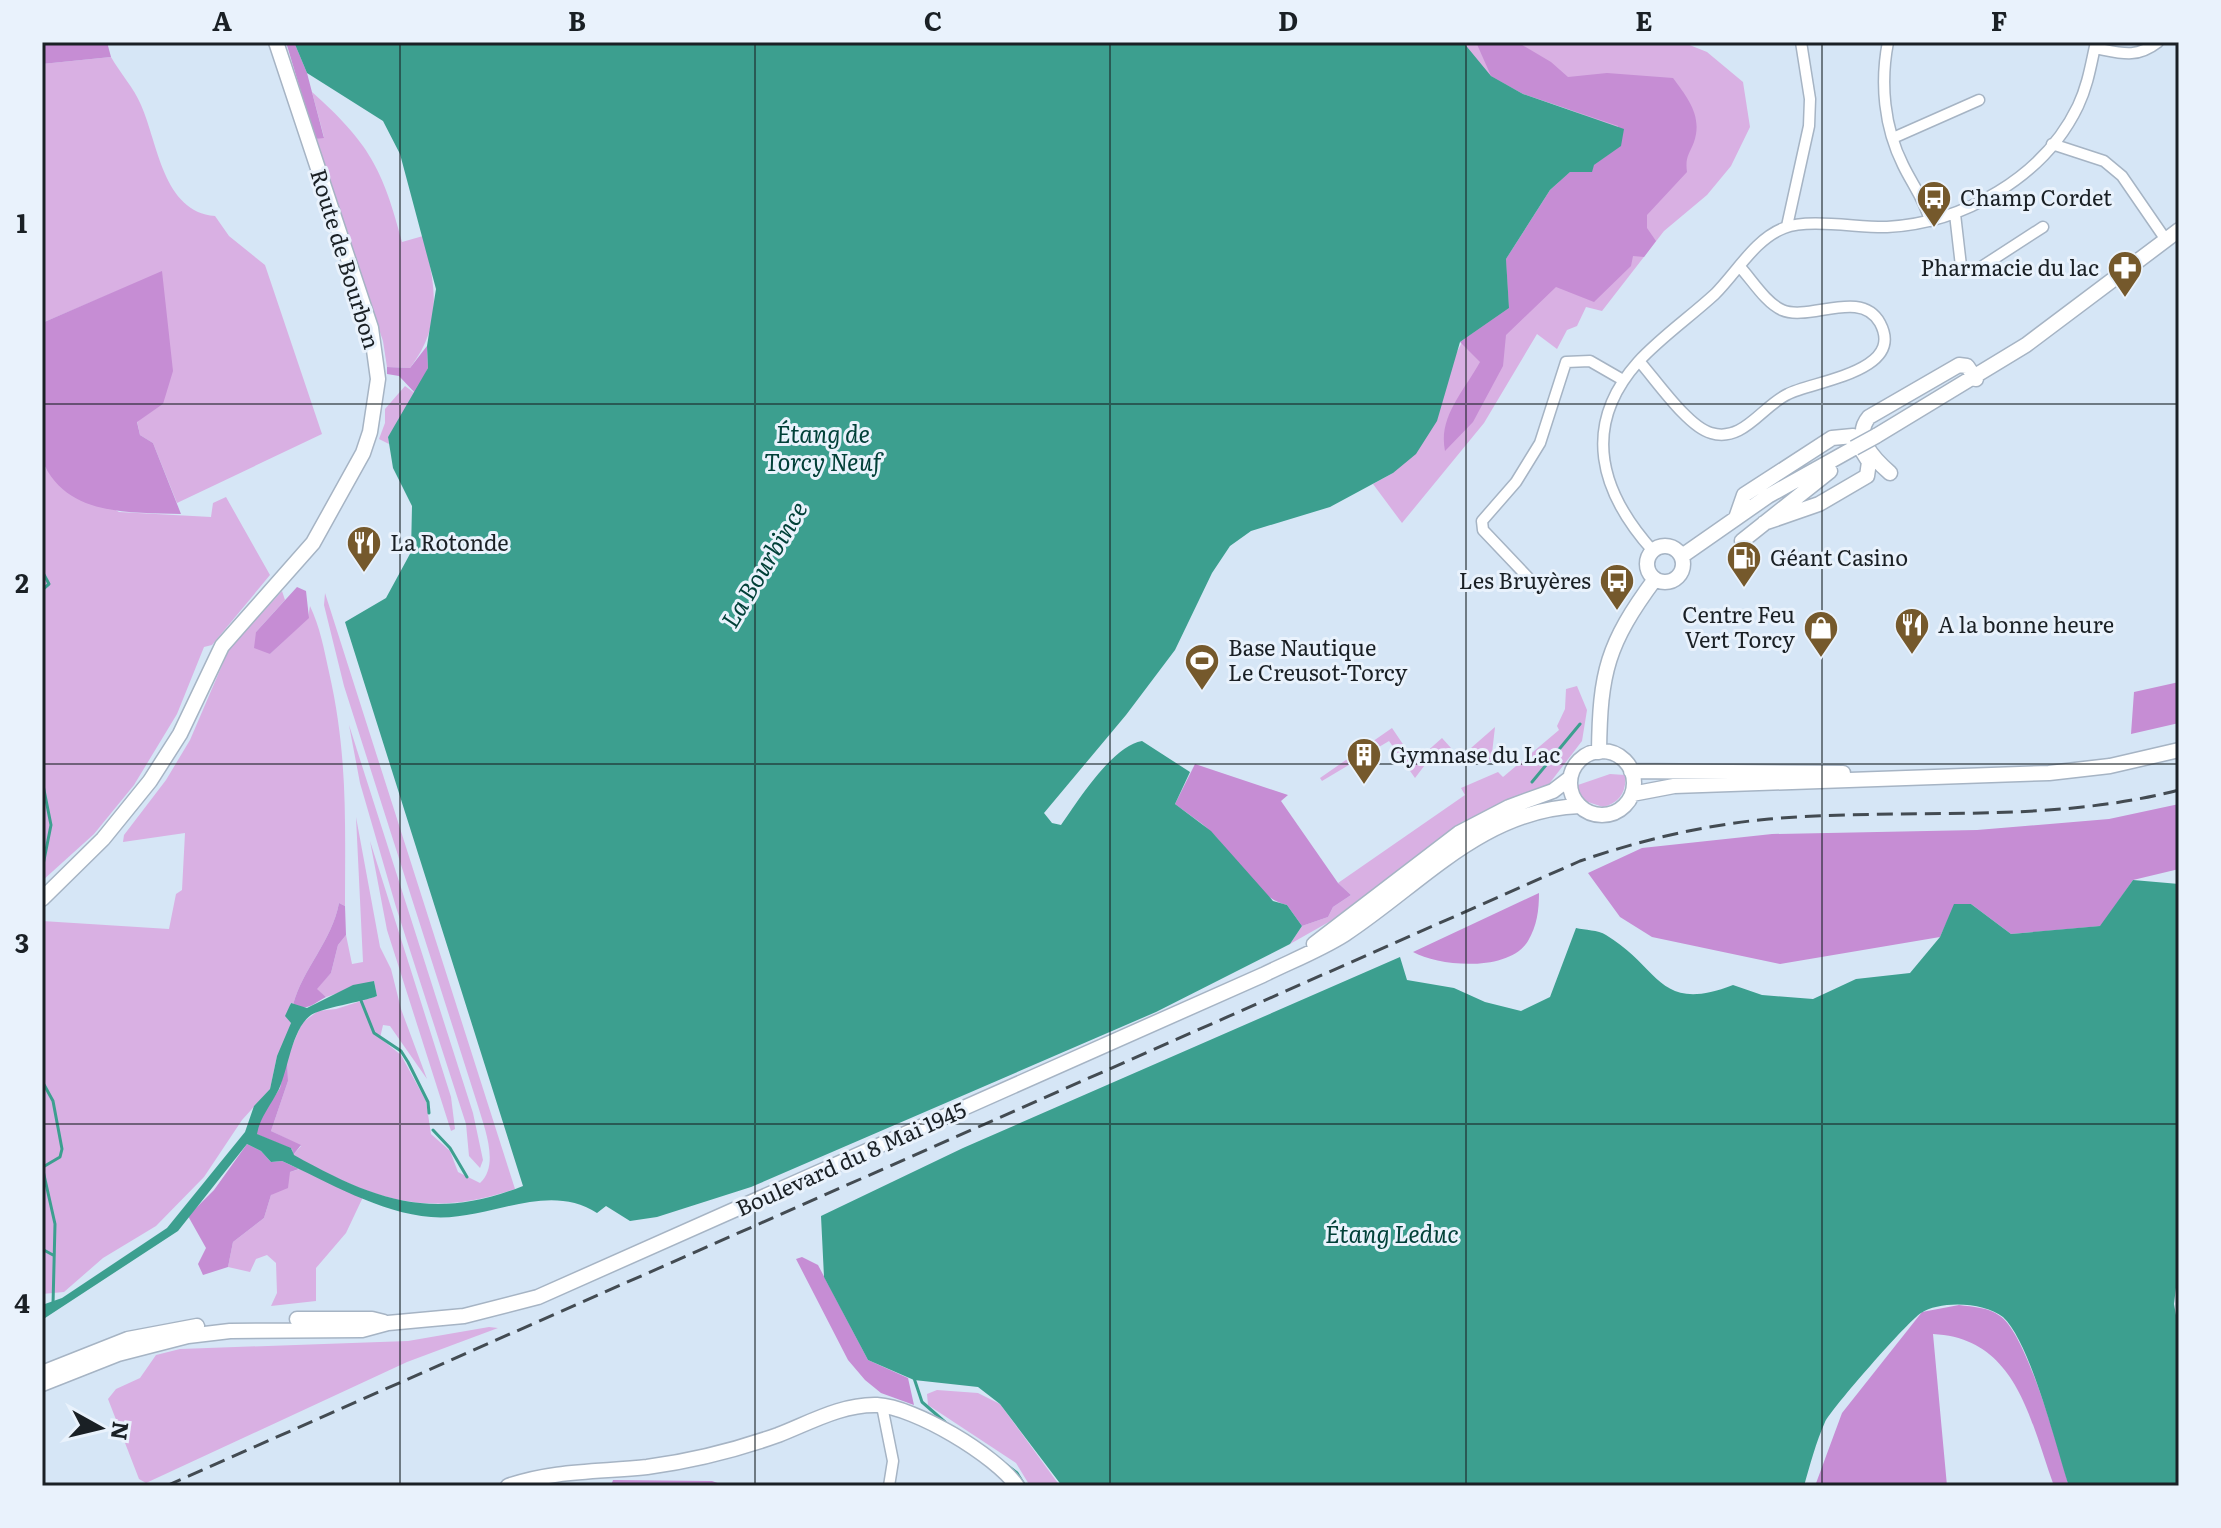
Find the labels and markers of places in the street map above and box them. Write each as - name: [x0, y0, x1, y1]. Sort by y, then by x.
- bus stop icon: Champ Cordet: [1915, 179, 1953, 229]
- place label: Champ Cordet: [1960, 180, 2112, 213]
- pharmacy icon: Pharmacie du lac: [2106, 249, 2144, 299]
- place label: Pharmacie du lac: [1920, 250, 2099, 283]
- restaurant icon: La Rotonde: [345, 524, 383, 574]
- place label: La Rotonde: [390, 525, 509, 558]
- fuel station icon: Géant Casino: [1725, 539, 1763, 589]
- place label: Géant Casino: [1770, 540, 1908, 573]
- bus stop icon: Les Bruyères: [1598, 562, 1636, 612]
- place label: Les Bruyères: [1459, 563, 1591, 596]
- place label: Centre Feu Vert Torcy: [1682, 597, 1795, 655]
- restaurant icon: A la bonne heure: [1893, 606, 1931, 656]
- place label: A la bonne heure: [1938, 607, 2114, 640]
- shop icon: Centre Feu Vert Torcy: [1802, 609, 1840, 659]
- place label: Base Nautique Le Creusot-Torcy: [1228, 630, 1408, 688]
- sports icon: Base Nautique Le Creusot-Torcy: [1183, 642, 1221, 692]
- building icon: Gymnase du Lac: [1345, 736, 1383, 786]
- place label: Gymnase du Lac: [1390, 737, 1560, 770]

